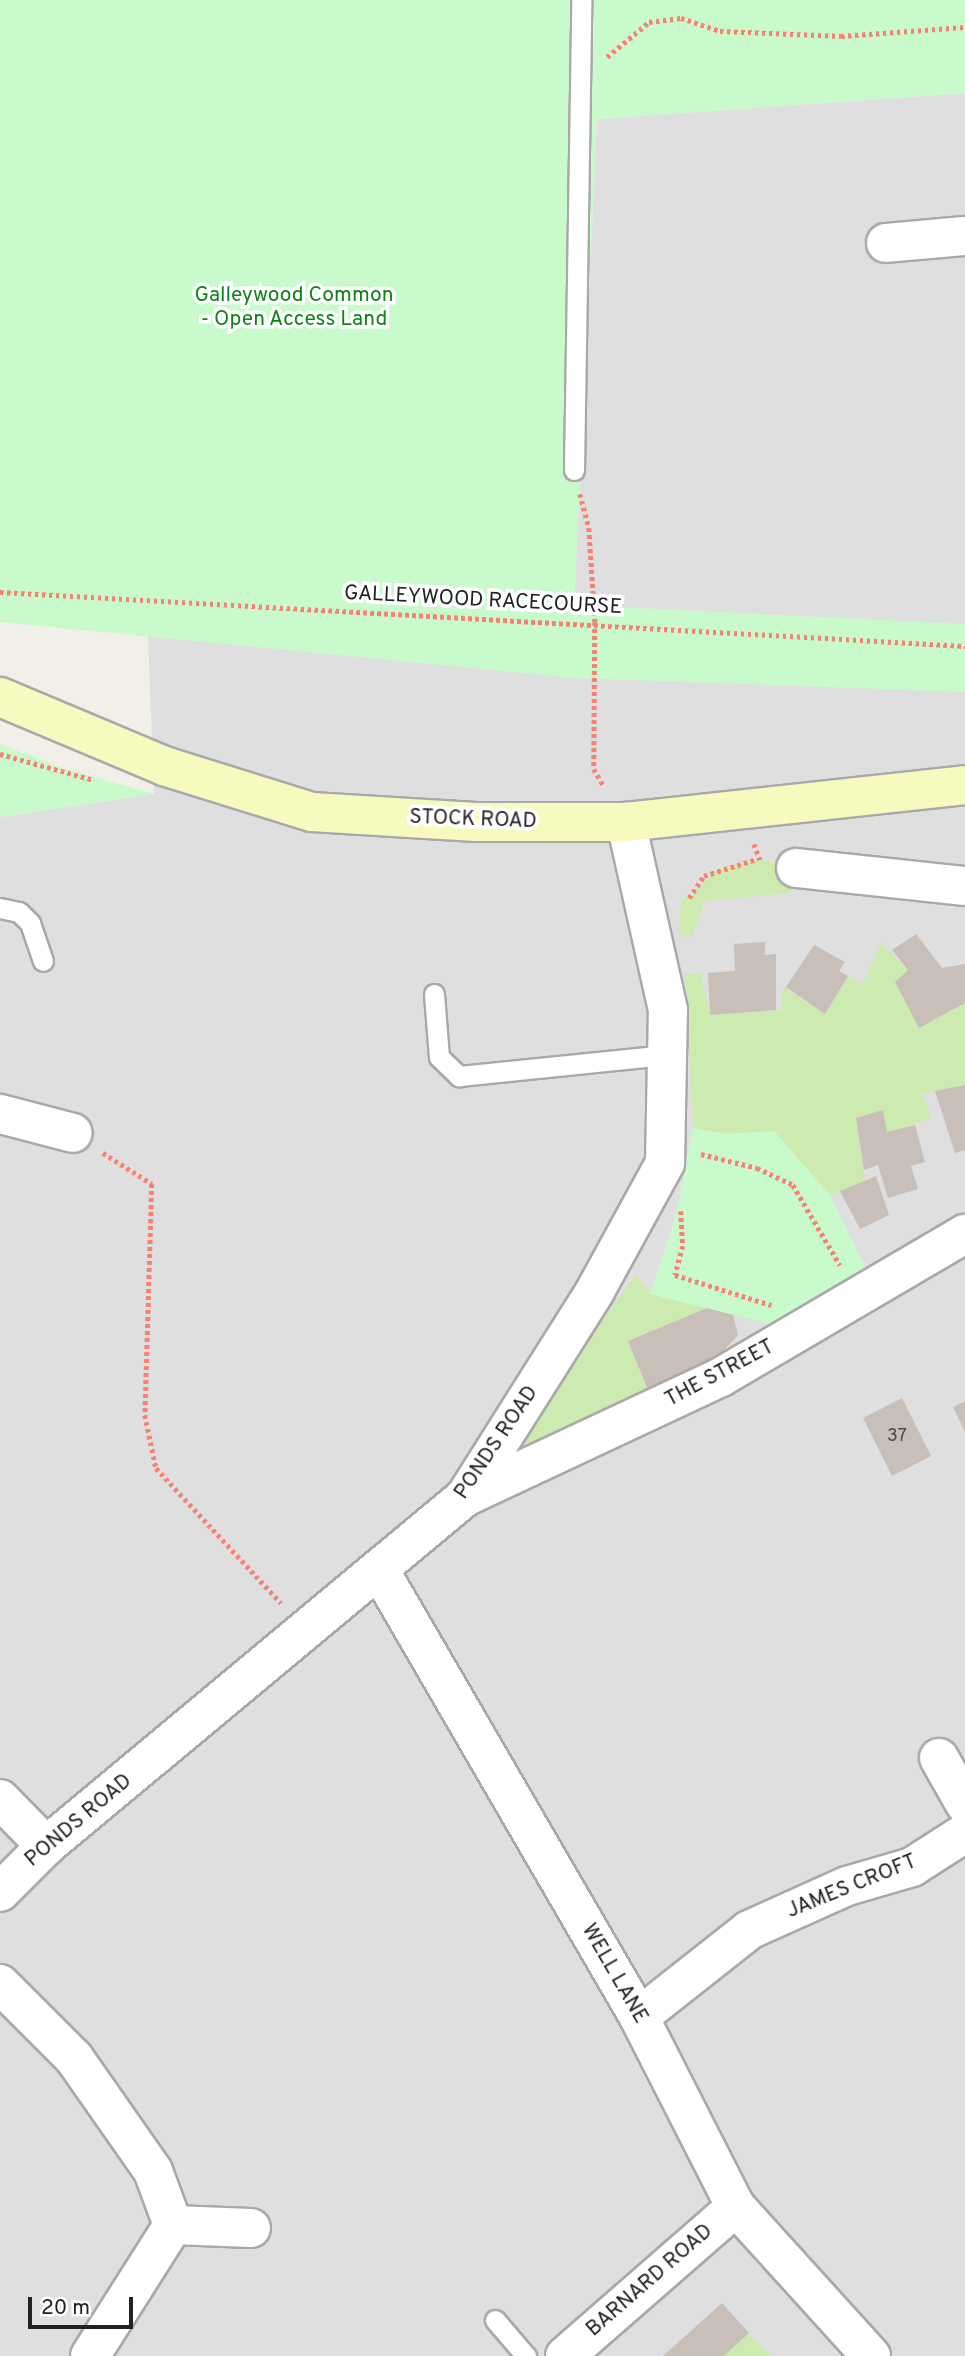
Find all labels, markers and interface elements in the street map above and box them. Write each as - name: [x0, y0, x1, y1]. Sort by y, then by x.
- park label: Galleywood Common - Open Access Land: [194, 283, 394, 333]
- street label: GALLEYWOOD RACECOURSE: [343, 581, 623, 621]
- street label: STOCK ROAD: [409, 805, 537, 835]
- street label: THE STREET: [661, 1335, 779, 1413]
- street label: PONDS ROAD: [450, 1381, 544, 1505]
- house number: 37: [887, 1426, 907, 1448]
- street label: PONDS ROAD: [20, 1769, 138, 1873]
- street label: JAMES CROFT: [783, 1849, 921, 1925]
- street label: WELL LANE: [575, 1919, 653, 2029]
- street label: BARNARD ROAD: [582, 2219, 718, 2343]
- scale bar: [32, 2282, 136, 2326]
- text: 20 m: [41, 2295, 90, 2322]

